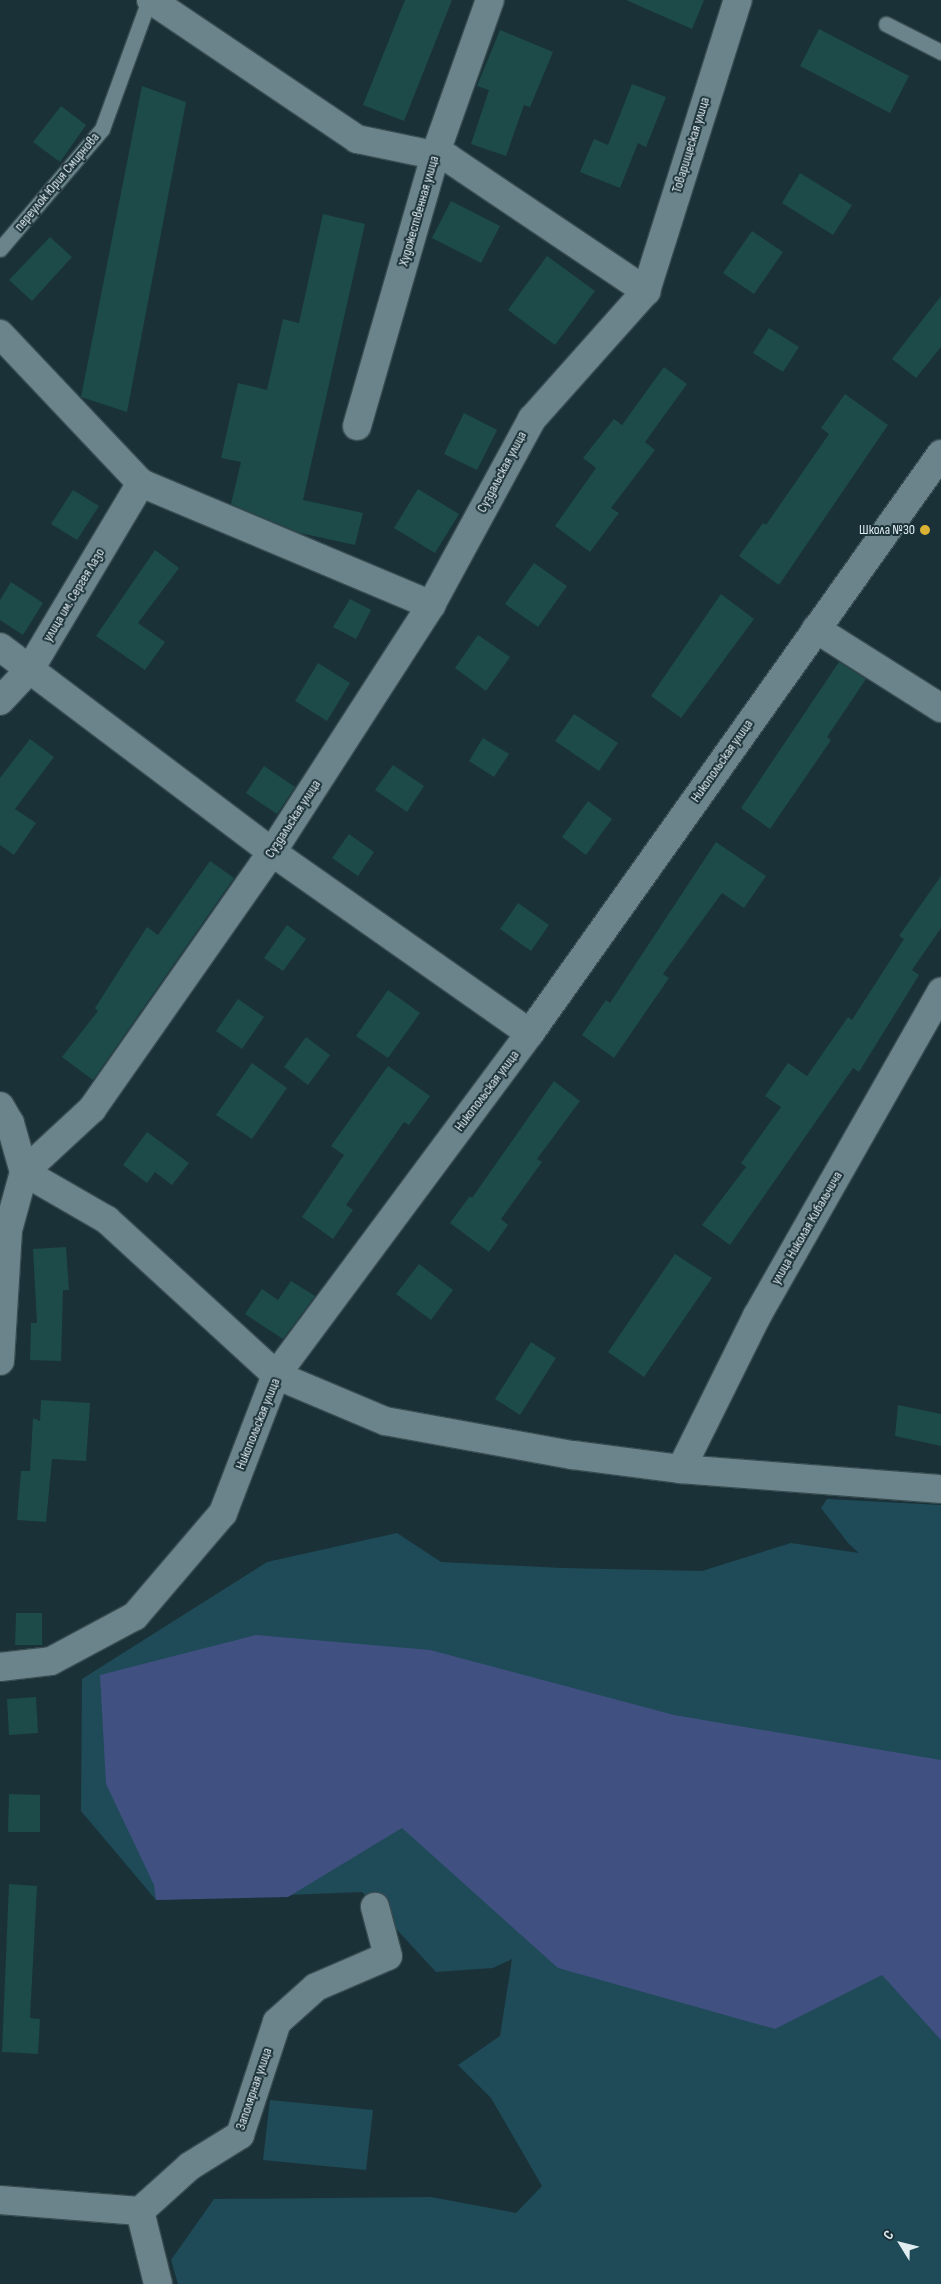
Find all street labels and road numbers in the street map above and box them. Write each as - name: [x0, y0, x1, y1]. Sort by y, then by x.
- street label: Товарищеская улица: [668, 95, 714, 195]
- street label: переулок Юрия Смирнова: [11, 129, 103, 235]
- street label: Художественная улица: [395, 154, 443, 268]
- street label: Суздальская улица: [474, 428, 530, 516]
- street label: улица им. Сергея Лазо: [39, 545, 109, 645]
- street label: Никопольская улица: [687, 716, 757, 806]
- street label: Суздальская улица: [262, 777, 324, 861]
- street label: Никопольская улица: [451, 1047, 523, 1135]
- street label: улица Николая Кибальчича: [768, 1169, 846, 1287]
- street label: Никопольская улица: [232, 1376, 284, 1472]
- street label: Заполярная улица: [232, 2046, 276, 2132]

